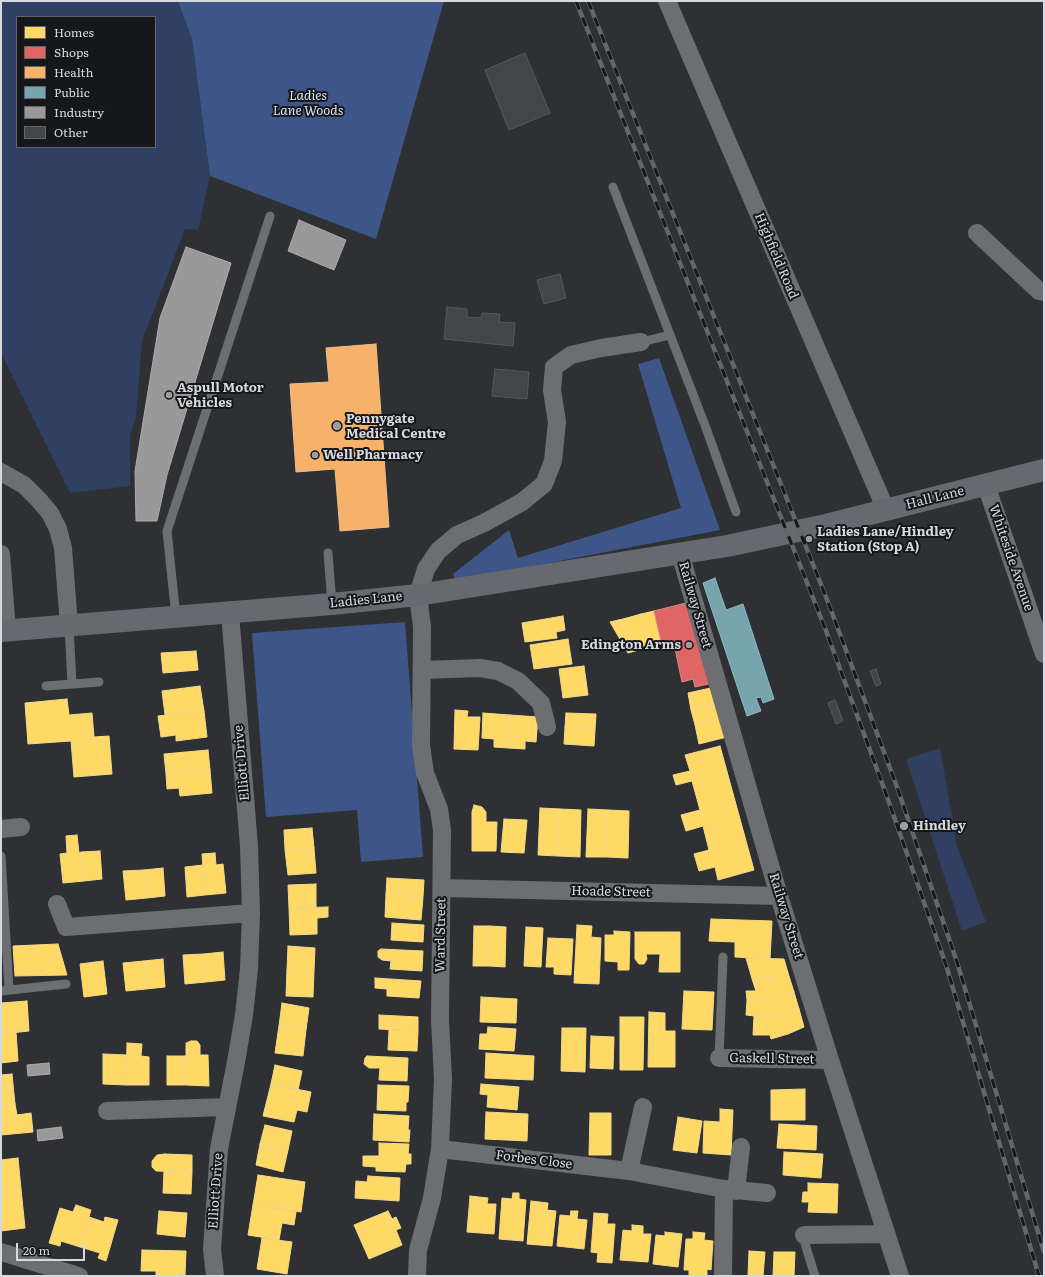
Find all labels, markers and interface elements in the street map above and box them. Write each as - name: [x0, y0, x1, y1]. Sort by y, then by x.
- legend: [16, 16, 156, 148]
- text: Homes: [54, 23, 94, 41]
- text: Shops: [54, 43, 89, 61]
- text: Health: [54, 63, 93, 81]
- text: Public: [54, 83, 90, 101]
- park label: Ladies Lane Woods: [273, 88, 343, 119]
- text: Industry: [54, 103, 104, 121]
- text: Other: [54, 123, 88, 141]
- street label: Highfield Road: [751, 211, 801, 301]
- place label: Aspull Motor Vehicles: [177, 380, 264, 411]
- marker: Aspull Motor Vehicles: [164, 390, 174, 400]
- place label: Pennygate Medical Centre: [346, 411, 446, 442]
- marker: Pennygate Medical Centre: [331, 420, 343, 432]
- place label: Well Pharmacy: [323, 447, 423, 463]
- marker: Well Pharmacy: [310, 450, 320, 460]
- street label: Hall Lane: [904, 483, 966, 513]
- street label: Whiteside Avenue: [985, 503, 1037, 613]
- place label: Ladies Lane/Hindley Station (Stop A): [817, 524, 954, 555]
- marker: Ladies Lane/Hindley Station (Stop A): [804, 534, 814, 544]
- street label: Railway Street: [675, 560, 715, 650]
- street label: Ladies Lane: [329, 588, 403, 612]
- place label: Edington Arms: [581, 637, 681, 653]
- marker: Edington Arms: [684, 640, 694, 650]
- street label: Elliott Drive: [231, 724, 253, 802]
- place label: Hindley: [913, 818, 966, 834]
- marker: Hindley: [898, 820, 910, 832]
- street label: Railway Street: [765, 871, 807, 961]
- street label: Hoade Street: [571, 884, 651, 900]
- street label: Ward Street: [433, 898, 449, 972]
- street label: Gaskell Street: [729, 1050, 815, 1068]
- street label: Forbes Close: [495, 1148, 573, 1172]
- street label: Elliott Drive: [206, 1153, 226, 1229]
- scale bar: [18, 1235, 87, 1261]
- text: 20 m: [23, 1241, 50, 1259]

